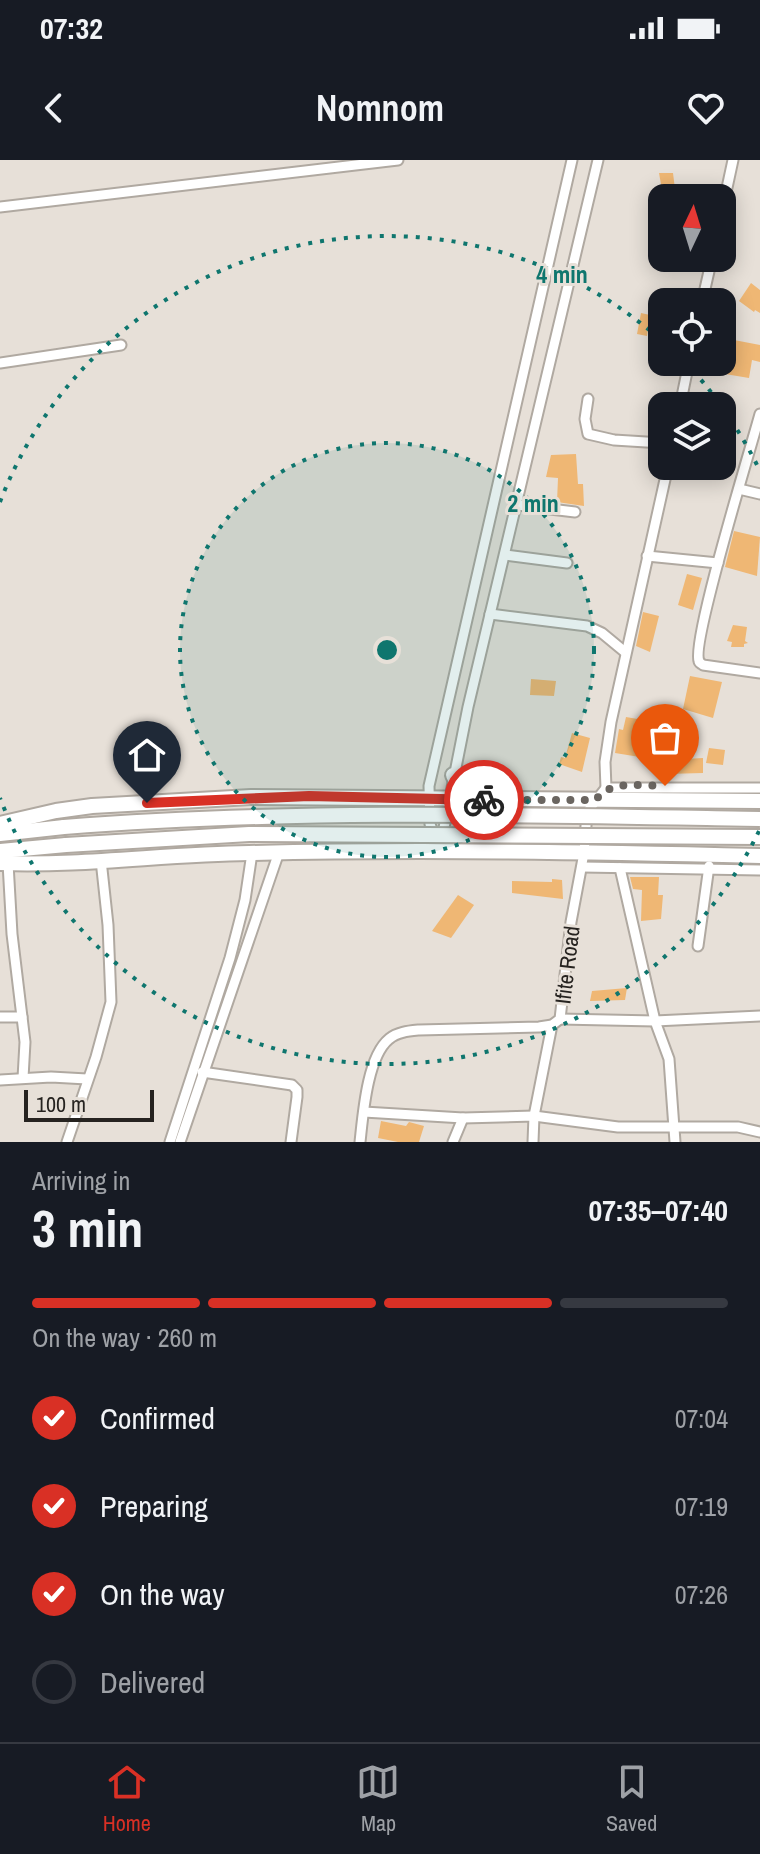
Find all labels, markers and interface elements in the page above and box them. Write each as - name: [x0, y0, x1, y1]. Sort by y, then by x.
- text: 07:32: [40, 8, 103, 48]
- text: Nomnom: [316, 84, 444, 132]
- icon: back: [32, 86, 76, 130]
- icon: heart: [684, 86, 728, 130]
- north arrow: [648, 184, 736, 272]
- map controls: [648, 184, 736, 480]
- text: 4 min: [536, 258, 588, 290]
- button: locate: [648, 288, 736, 376]
- button: layers: [648, 392, 736, 480]
- text: 2 min: [507, 487, 559, 519]
- centre of rings: [373, 636, 401, 664]
- pin: [631, 704, 699, 786]
- icon: bag: [643, 716, 687, 760]
- pin: [113, 721, 181, 803]
- icon: home: [125, 733, 169, 777]
- courier: [444, 760, 524, 840]
- icon: bike: [462, 778, 506, 822]
- street label: Ifite Road: [547, 924, 587, 1006]
- scale bar: [24, 1086, 154, 1122]
- text: 100 m: [36, 1089, 86, 1119]
- text: Arriving in: [32, 1163, 130, 1198]
- text: 07:35–07:40: [589, 1190, 728, 1230]
- text: 3 min: [32, 1193, 143, 1263]
- text: On the way · 260 m: [32, 1320, 217, 1355]
- icon: check: [32, 1396, 76, 1440]
- text: Confirmed: [100, 1398, 215, 1438]
- text: 07:04: [675, 1401, 728, 1436]
- icon: check: [32, 1484, 76, 1528]
- text: Preparing: [100, 1486, 208, 1526]
- text: 07:19: [675, 1489, 728, 1524]
- icon: check: [32, 1572, 76, 1616]
- text: On the way: [100, 1574, 224, 1614]
- text: 07:26: [675, 1577, 728, 1612]
- text: Delivered: [100, 1662, 205, 1702]
- tab: Home: [103, 1760, 151, 1838]
- tab: Map: [356, 1760, 400, 1838]
- tab: Saved: [606, 1760, 657, 1838]

